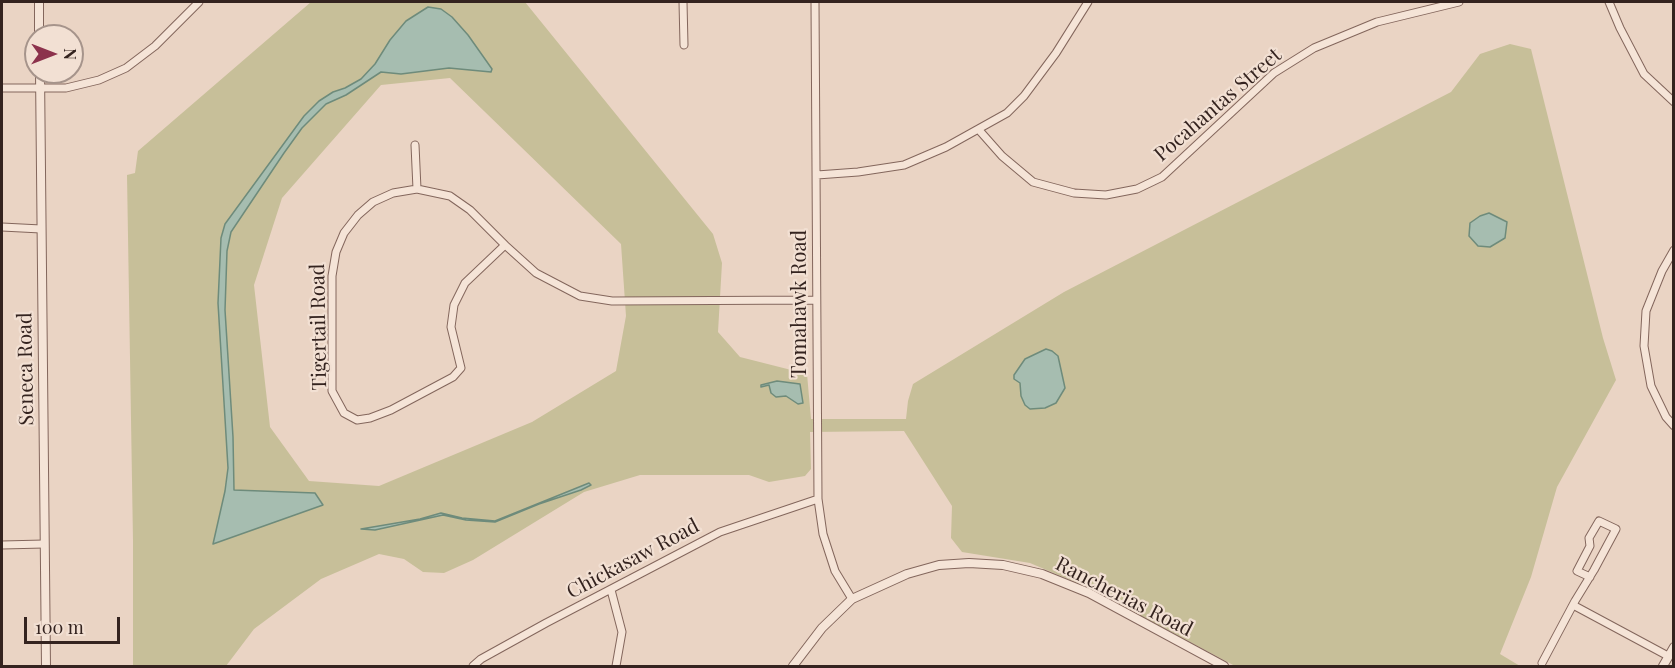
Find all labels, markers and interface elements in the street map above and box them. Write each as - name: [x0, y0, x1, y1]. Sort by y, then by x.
- north arrow: [24, 24, 84, 84]
- street label: Pocahantas Street: [1150, 43, 1286, 167]
- text: N: [60, 48, 81, 60]
- street label: Tomahawk Road: [788, 230, 812, 378]
- street label: Tigertail Road: [306, 263, 332, 391]
- street label: Seneca Road: [13, 312, 39, 426]
- street label: Chickasaw Road: [563, 514, 703, 604]
- street label: Rancherias Road: [1051, 552, 1197, 642]
- scale bar: [27, 605, 123, 643]
- text: 100 m: [35, 615, 84, 639]

